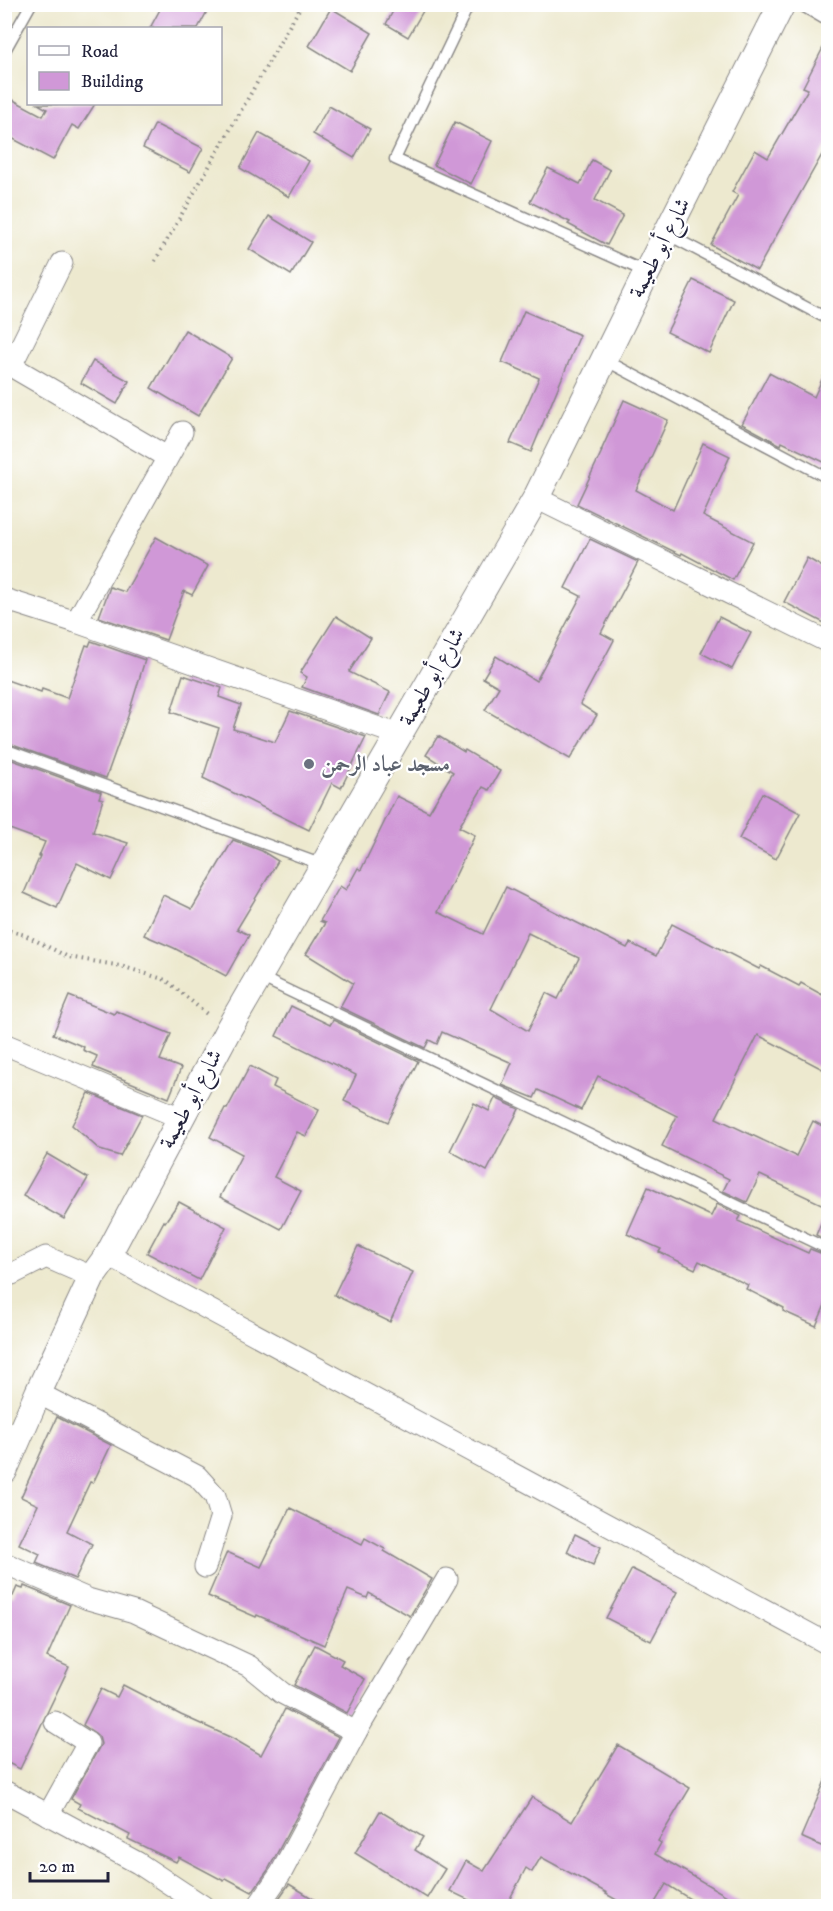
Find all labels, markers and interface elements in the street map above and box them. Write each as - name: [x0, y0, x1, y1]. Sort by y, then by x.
- legend: [27, 27, 222, 105]
- text: Road: [81, 41, 118, 63]
- text: Building: [81, 71, 143, 93]
- street label: شارع أبو طعيمة: [621, 192, 700, 304]
- street label: شارع أبو طعيمة: [390, 622, 474, 733]
- place label: مسجد عباد الرحمن: [321, 751, 450, 778]
- marker: مسجد عباد الرحمن: [302, 757, 316, 771]
- street label: شارع أبو طعيمة: [151, 1043, 232, 1155]
- scale bar: [30, 1845, 108, 1883]
- text: 20 m: [39, 1856, 75, 1878]

